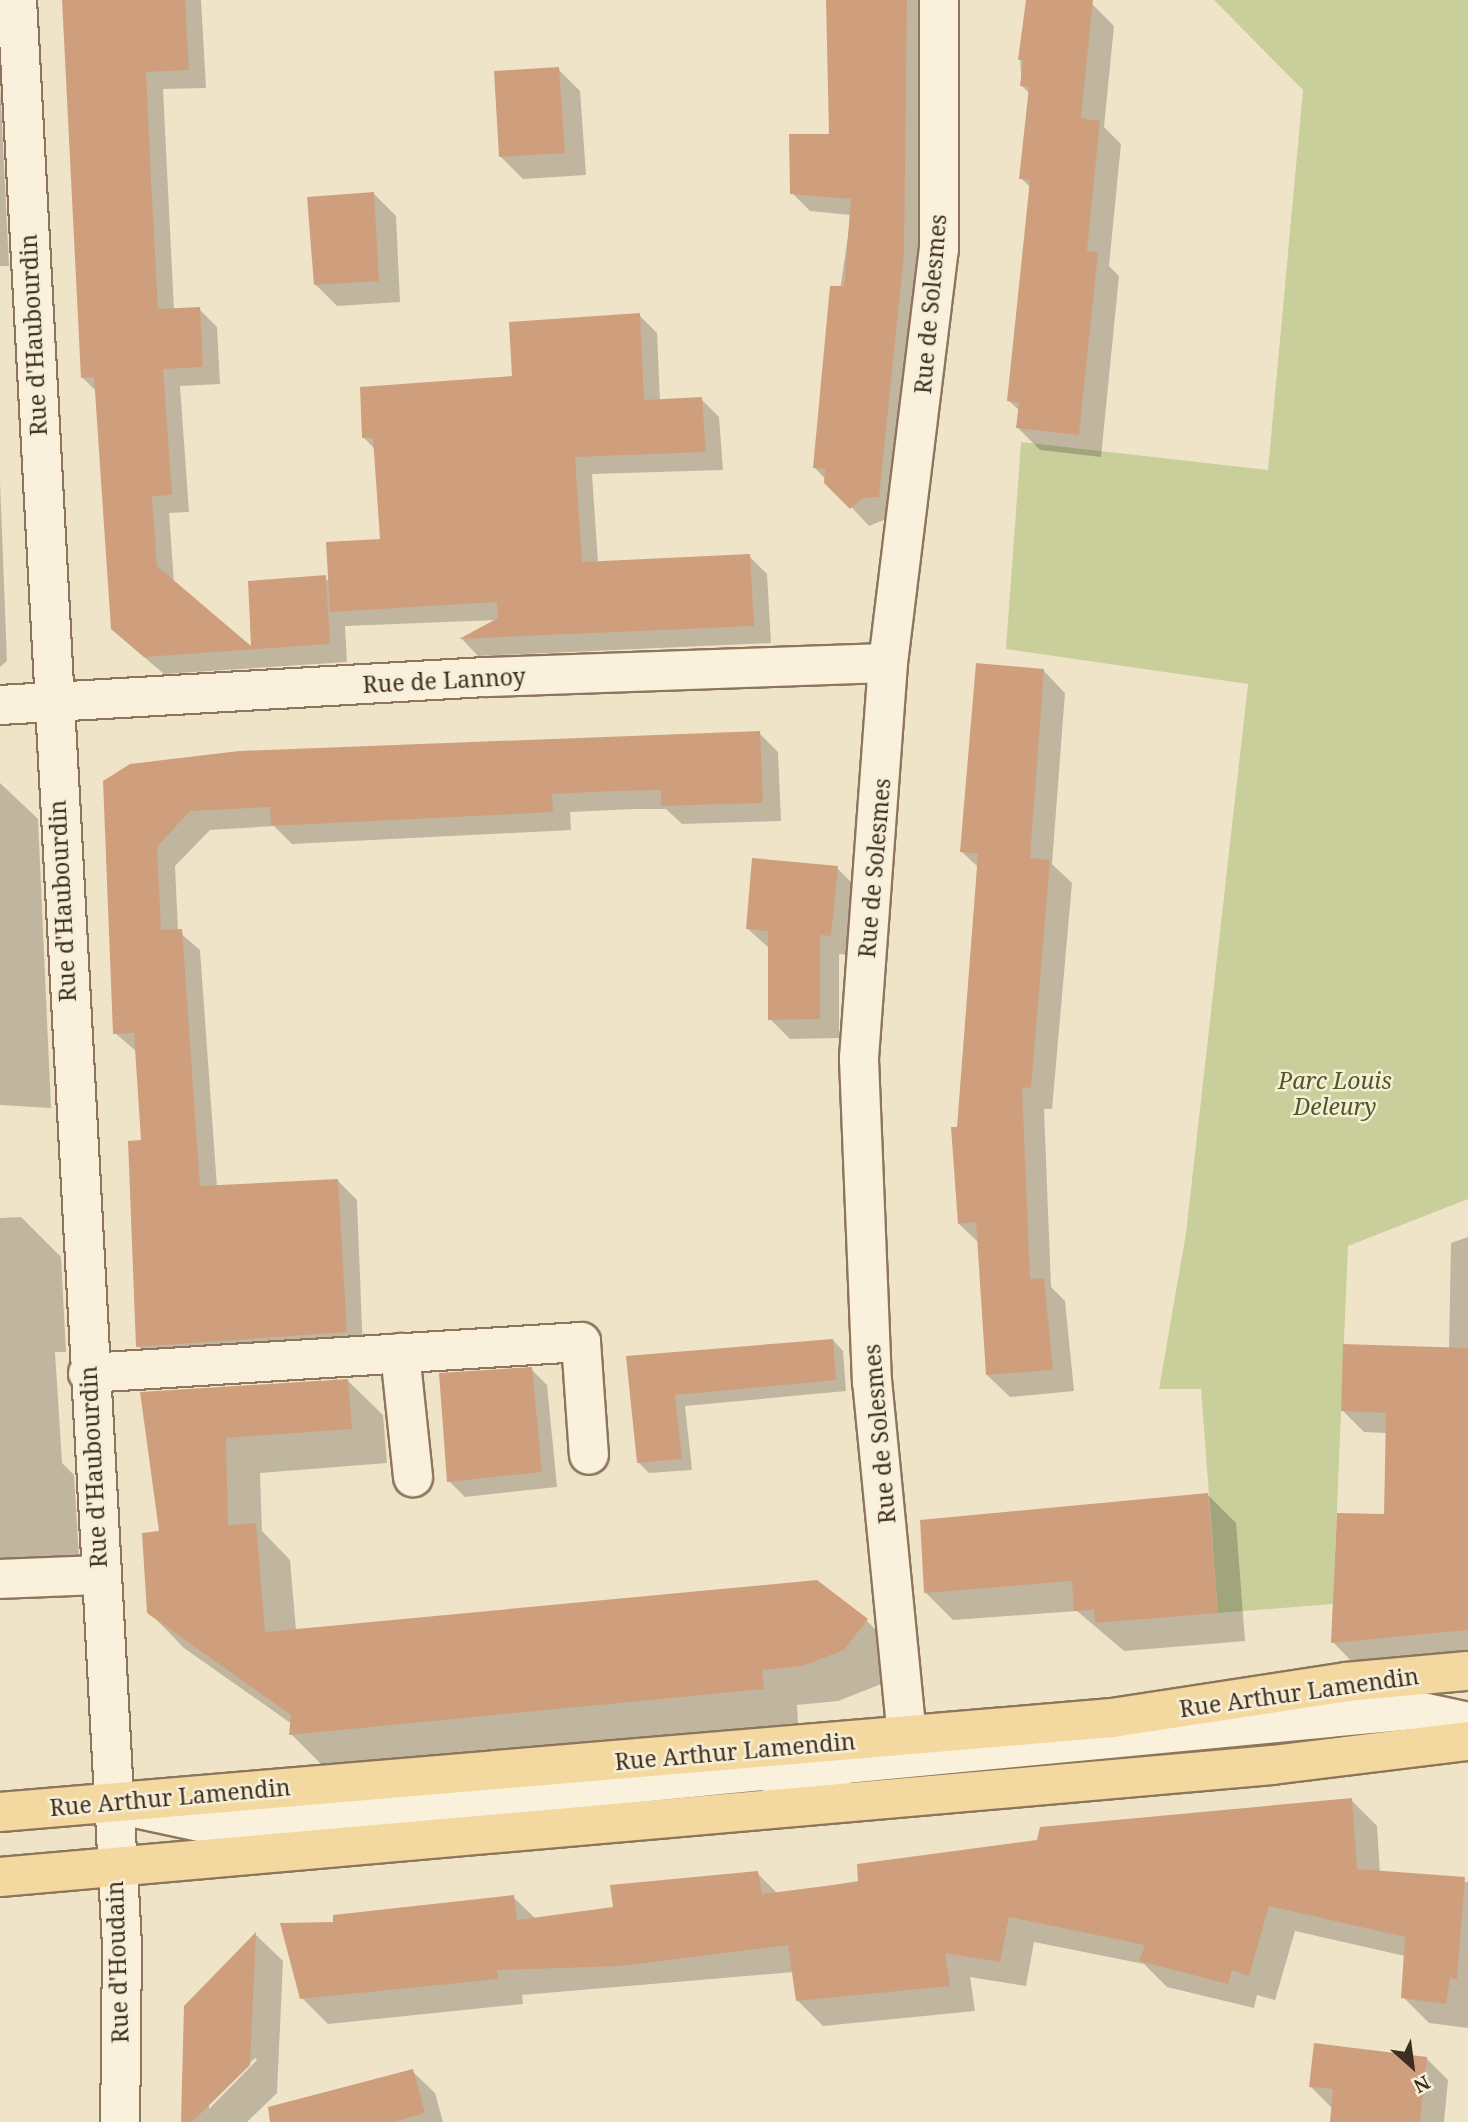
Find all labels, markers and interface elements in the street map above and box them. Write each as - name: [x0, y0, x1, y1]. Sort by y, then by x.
- street label: Rue de Solesmes: [908, 213, 952, 395]
- street label: Rue d'Haubourdin: [14, 233, 52, 437]
- street label: Rue de Lannoy: [362, 662, 526, 698]
- street label: Rue de Solesmes: [852, 777, 896, 959]
- street label: Rue d'Haubourdin: [43, 799, 81, 1003]
- park label: Parc Louis Deleury: [1278, 1066, 1392, 1120]
- street label: Rue de Solesmes: [857, 1343, 901, 1525]
- street label: Rue d'Haubourdin: [74, 1365, 112, 1569]
- street label: Rue Arthur Lamendin: [1177, 1662, 1421, 1722]
- street label: Rue Arthur Lamendin: [613, 1727, 857, 1775]
- street label: Rue Arthur Lamendin: [48, 1773, 292, 1821]
- street label: Rue d'Houdain: [100, 1880, 134, 2044]
- north arrow: [1377, 2031, 1447, 2101]
- text: N: [1409, 2070, 1435, 2100]

